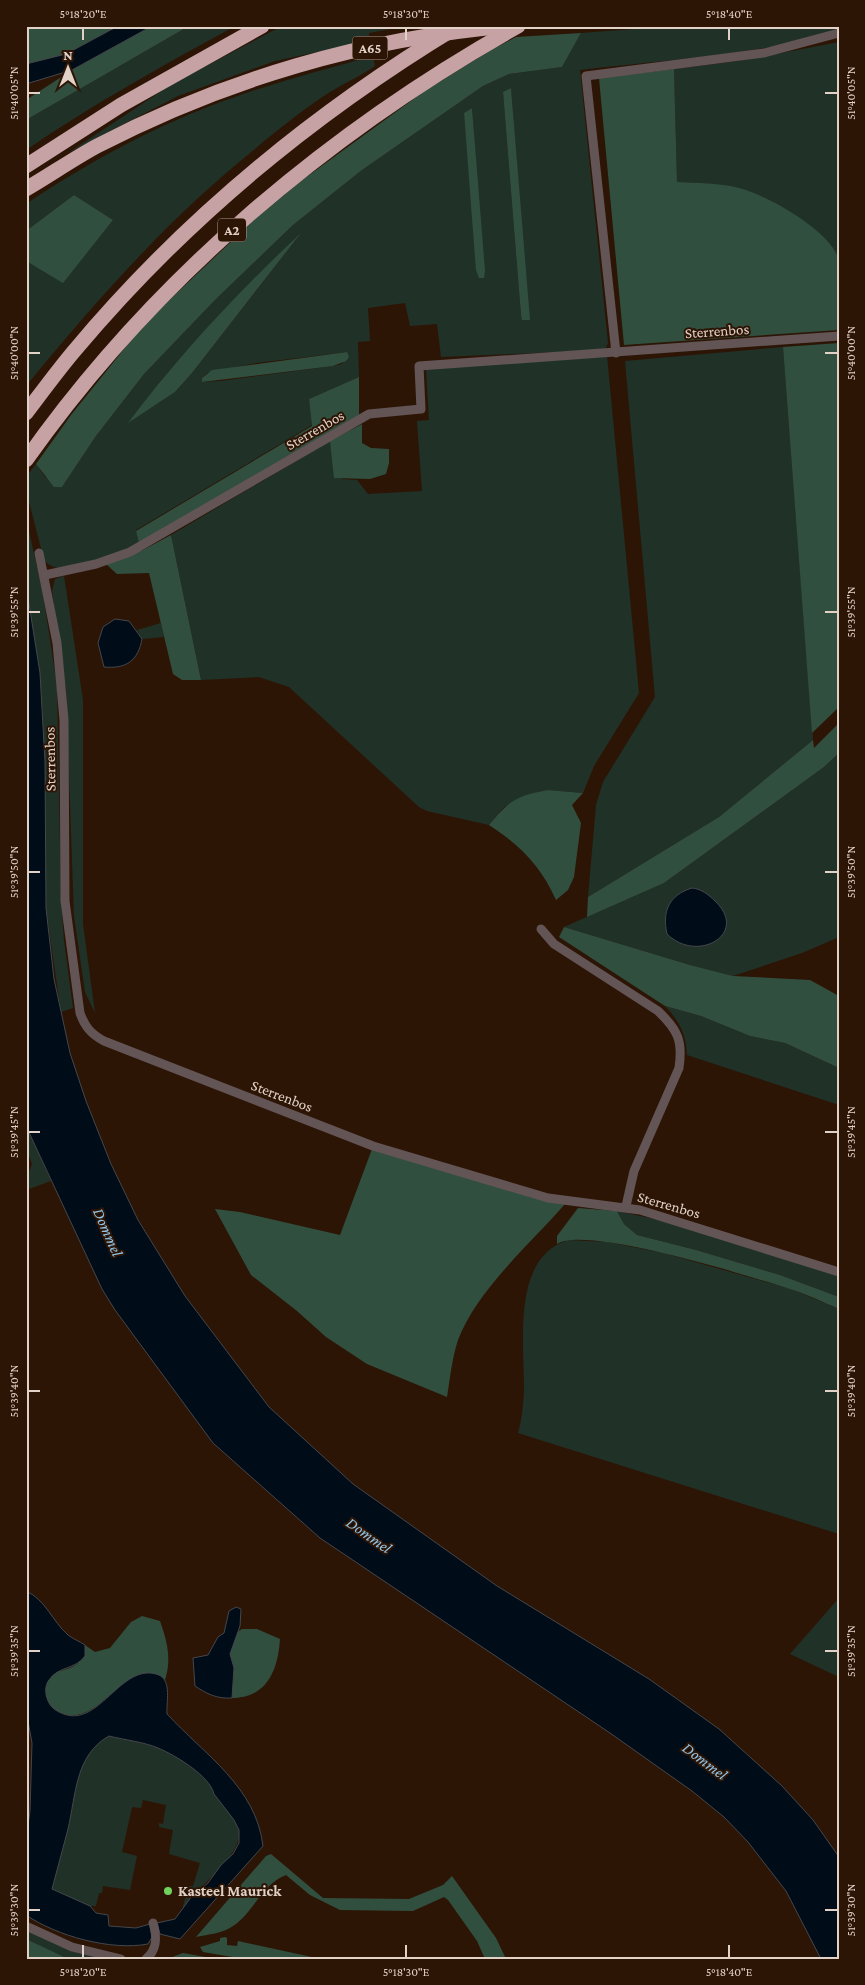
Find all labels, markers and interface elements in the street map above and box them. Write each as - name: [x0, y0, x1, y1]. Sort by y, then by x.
- text: 5°18'20"E: [60, 7, 107, 21]
- text: 5°18'30"E: [383, 7, 430, 21]
- text: 5°18'40"E: [706, 7, 753, 21]
- road number: A65: [352, 36, 388, 59]
- north arrow: [42, 42, 92, 92]
- text: N: [63, 47, 73, 63]
- text: 51°40'05"N: [7, 66, 21, 120]
- text: 51°40'05"N: [844, 66, 858, 120]
- road number: A2: [218, 218, 246, 242]
- street label: Sterrenbos: [684, 321, 750, 341]
- text: 51°40'00"N: [7, 326, 21, 380]
- text: 51°40'00"N: [844, 326, 858, 380]
- street label: Sterrenbos: [283, 407, 347, 453]
- text: 51°39'55"N: [7, 586, 21, 638]
- text: 51°39'55"N: [844, 586, 858, 638]
- street label: Sterrenbos: [41, 727, 59, 791]
- text: 51°39'50"N: [7, 846, 21, 898]
- text: 51°39'50"N: [844, 846, 858, 898]
- street label: Sterrenbos: [249, 1077, 315, 1115]
- text: 51°39'45"N: [7, 1106, 21, 1158]
- text: 51°39'45"N: [844, 1106, 858, 1158]
- street label: Sterrenbos: [636, 1188, 702, 1222]
- water label: Dommel: [90, 1205, 127, 1260]
- text: 51°39'40"N: [7, 1364, 21, 1417]
- text: 51°39'40"N: [844, 1364, 858, 1417]
- water label: Dommel: [343, 1513, 396, 1557]
- text: 51°39'35"N: [7, 1625, 21, 1677]
- text: 51°39'35"N: [844, 1625, 858, 1677]
- water label: Dommel: [680, 1739, 731, 1784]
- text: 51°39'30"N: [7, 1883, 21, 1936]
- place label: Kasteel Maurick: [178, 1883, 282, 1899]
- text: 51°39'30"N: [844, 1883, 858, 1936]
- marker: Kasteel Maurick: [162, 1885, 174, 1897]
- text: 5°18'20"E: [60, 1965, 107, 1979]
- text: 5°18'30"E: [383, 1965, 430, 1979]
- text: 5°18'40"E: [706, 1965, 753, 1979]

